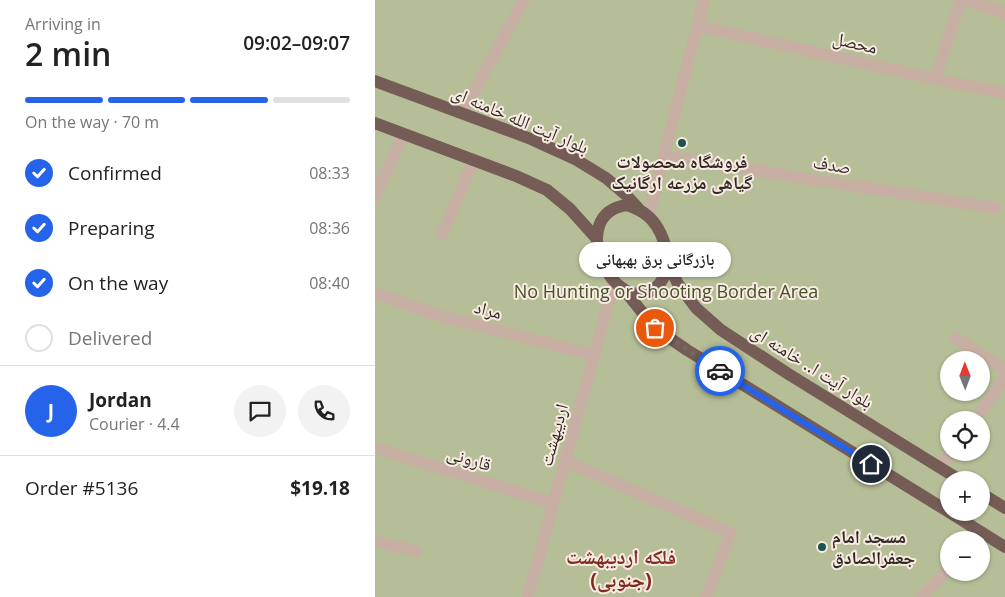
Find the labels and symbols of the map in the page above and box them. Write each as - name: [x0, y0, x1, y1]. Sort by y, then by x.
- street label: محصل: [831, 25, 880, 59]
- street label: بلوار آیت الله خامنه ای: [448, 79, 593, 159]
- marker: فروشگاه محصولات گیاهی مزرعه ارگانیک: [676, 137, 688, 149]
- place label: فروشگاه محصولات گیاهی مزرعه ارگانیک: [611, 149, 753, 194]
- street label: صدف: [812, 149, 853, 179]
- callout: بازرگانی برق بهبهانی: [579, 243, 731, 278]
- park label: No Hunting or Shooting Border Area: [514, 279, 818, 303]
- street label: مراد: [472, 294, 504, 324]
- pin: [634, 307, 676, 349]
- street label: بلوار آیت ا.. خامنه ای: [747, 319, 878, 413]
- courier: [695, 346, 745, 396]
- north arrow: [940, 351, 990, 401]
- street label: اردیبهشت: [533, 401, 573, 469]
- street label: قارونی: [444, 440, 494, 476]
- pin: [850, 443, 892, 485]
- place label: مسجد امام جعفرالصادق: [832, 524, 916, 569]
- marker: مسجد امام جعفرالصادق: [816, 541, 828, 553]
- district label: فلکه اردیبهشت (جنوبی): [566, 543, 676, 593]

